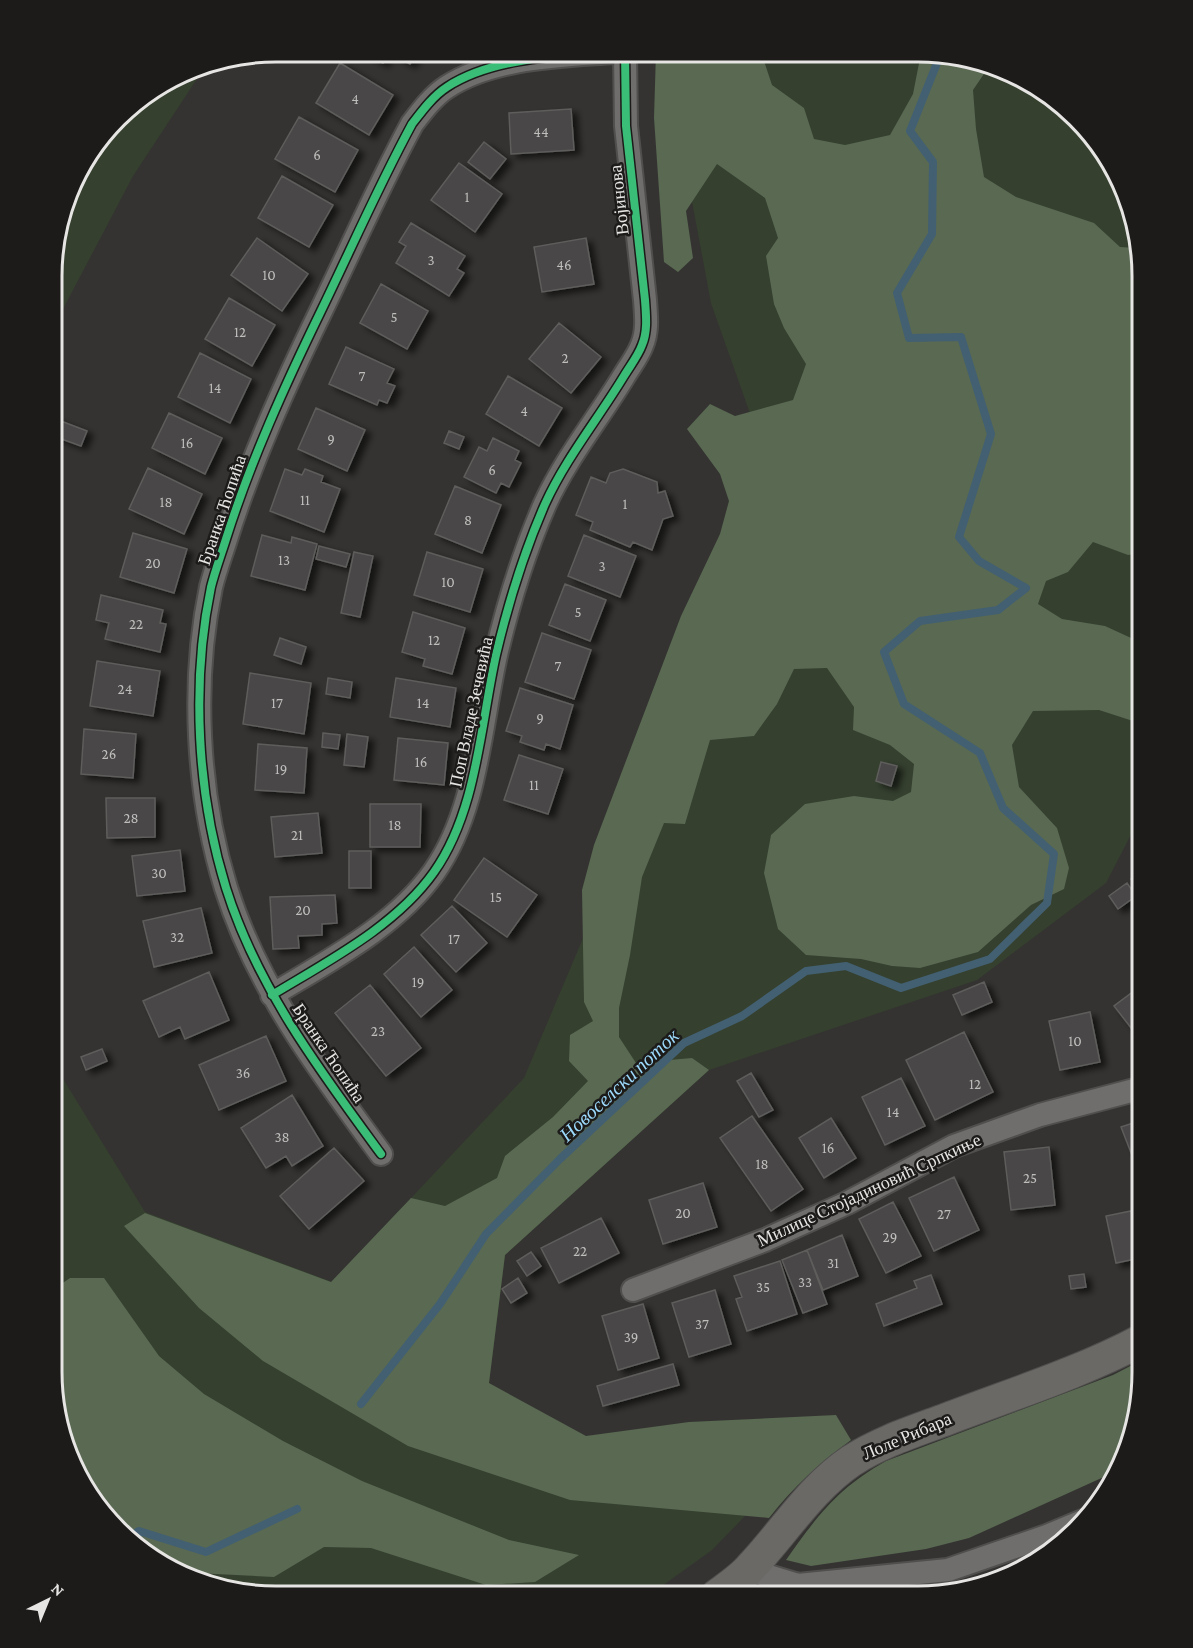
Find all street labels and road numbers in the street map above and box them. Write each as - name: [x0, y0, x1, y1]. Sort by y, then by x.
- street label: Војинова: [605, 164, 633, 236]
- street label: Бранка Ћопића: [194, 452, 250, 568]
- street label: Поп Владе Зечевића: [445, 635, 497, 789]
- street label: Бранка Ћопића: [288, 1000, 370, 1106]
- street label: Милице Стојадиновић Српкиње: [754, 1129, 984, 1251]
- street label: Лоле Рибара: [860, 1408, 954, 1464]

